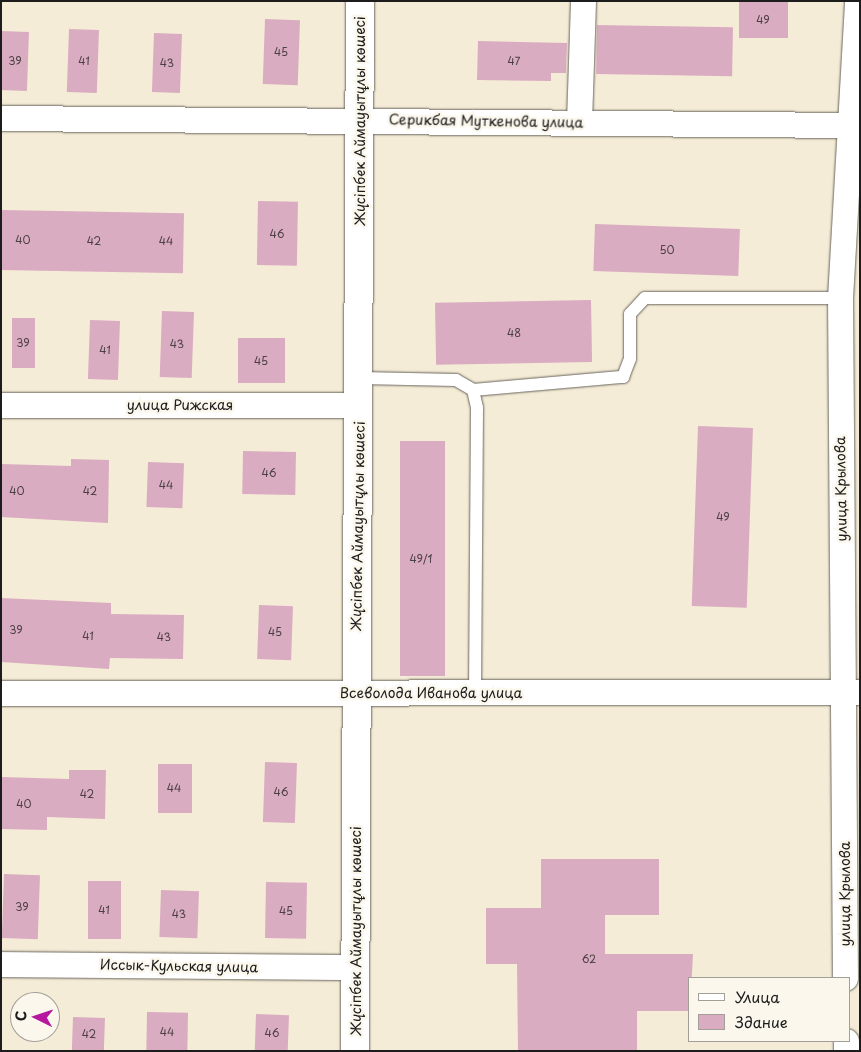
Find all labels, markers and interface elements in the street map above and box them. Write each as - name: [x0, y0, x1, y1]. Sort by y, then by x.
- house number: 49: [756, 13, 770, 27]
- street label: Жүсіпбек Аймауытұлы көшесі: [352, 16, 368, 226]
- house number: 45: [274, 45, 288, 59]
- house number: 39: [8, 54, 22, 68]
- house number: 41: [78, 54, 90, 68]
- house number: 47: [508, 54, 520, 68]
- house number: 43: [160, 56, 174, 70]
- street label: Серикбая Муткенова улица: [388, 111, 584, 131]
- house number: 46: [270, 227, 284, 241]
- house number: 40: [15, 233, 31, 247]
- house number: 42: [87, 234, 101, 248]
- house number: 44: [159, 234, 173, 248]
- house number: 50: [659, 243, 675, 257]
- house number: 48: [507, 326, 521, 340]
- house number: 39: [16, 336, 30, 350]
- house number: 43: [170, 337, 184, 351]
- house number: 41: [99, 343, 111, 357]
- house number: 45: [254, 354, 268, 368]
- street label: улица Рижская: [127, 397, 233, 413]
- street label: Жүсіпбек Аймауытұлы көшесі: [348, 420, 368, 632]
- street label: улица Крылова: [832, 436, 850, 542]
- house number: 46: [262, 466, 276, 480]
- house number: 44: [159, 478, 173, 492]
- house number: 40: [9, 484, 25, 498]
- house number: 42: [83, 484, 97, 498]
- house number: 49: [716, 510, 730, 524]
- house number: 49/1: [410, 552, 432, 566]
- house number: 39: [9, 623, 23, 637]
- house number: 45: [268, 625, 282, 639]
- house number: 41: [82, 629, 94, 643]
- house number: 43: [157, 630, 171, 644]
- street label: Всеволода Иванова улица: [338, 685, 524, 701]
- house number: 44: [167, 781, 181, 795]
- house number: 46: [274, 785, 288, 799]
- house number: 42: [80, 787, 94, 801]
- house number: 40: [16, 797, 32, 811]
- street label: Жүсіпбек Аймауытұлы көшесі: [348, 826, 364, 1036]
- street label: улица Крылова: [837, 841, 853, 947]
- house number: 39: [15, 900, 29, 914]
- house number: 41: [98, 903, 110, 917]
- house number: 45: [279, 904, 293, 918]
- house number: 43: [172, 907, 186, 921]
- house number: 62: [582, 952, 596, 966]
- street label: Иссык-Кульская улица: [99, 956, 259, 976]
- legend: [688, 977, 851, 1042]
- text: Улица: [735, 985, 780, 1008]
- north arrow: [10, 992, 60, 1042]
- text: С: [10, 1010, 31, 1022]
- text: Здание: [735, 1010, 788, 1033]
- house number: 44: [160, 1025, 174, 1039]
- house number: 46: [265, 1026, 279, 1040]
- house number: 42: [82, 1027, 96, 1041]

